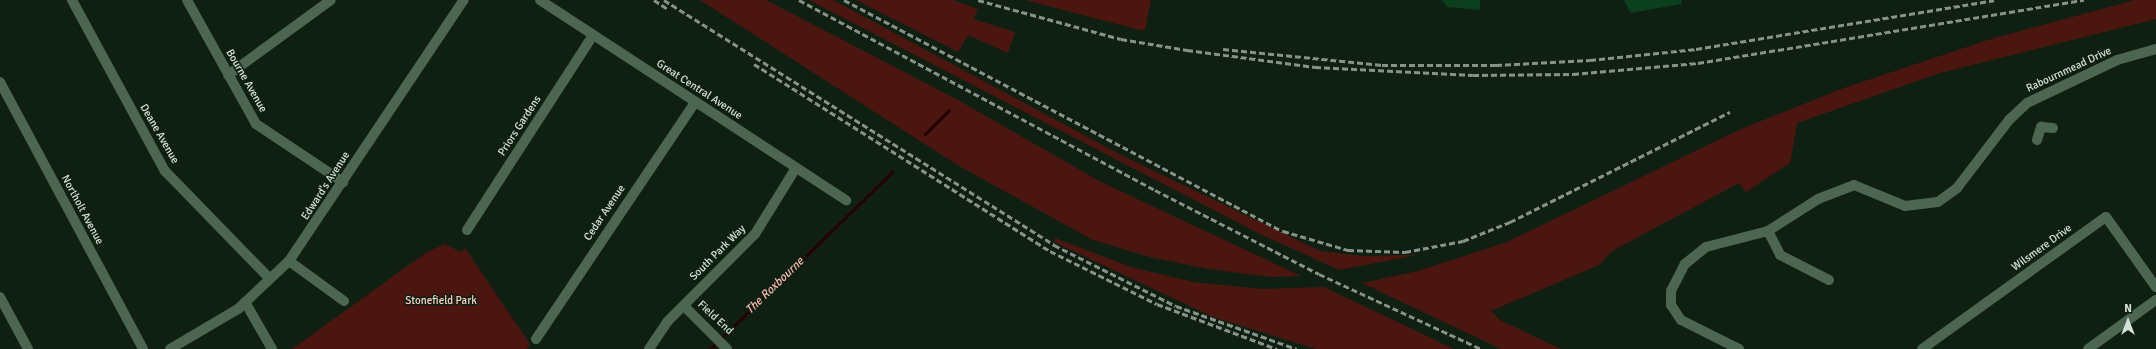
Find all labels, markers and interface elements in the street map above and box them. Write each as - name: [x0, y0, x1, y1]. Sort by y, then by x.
- street label: Rabournmead Drive: [2024, 45, 2114, 95]
- street label: Bourne Avenue: [223, 47, 269, 115]
- street label: Great Central Avenue: [654, 57, 744, 123]
- street label: Priors Gardens: [496, 93, 544, 159]
- street label: Deane Avenue: [137, 102, 181, 166]
- street label: Edward's Avenue: [299, 149, 353, 223]
- street label: Northolt Avenue: [58, 173, 106, 247]
- street label: Cedar Avenue: [582, 183, 628, 243]
- street label: South Park Way: [687, 222, 749, 284]
- street label: Wilsmere Drive: [2009, 222, 2075, 274]
- water label: The Roxbourne: [743, 254, 807, 318]
- park label: Stonefield Park: [405, 294, 477, 308]
- street label: Field End: [695, 298, 735, 338]
- north arrow: [2108, 301, 2148, 341]
- text: N: [2124, 302, 2132, 315]

